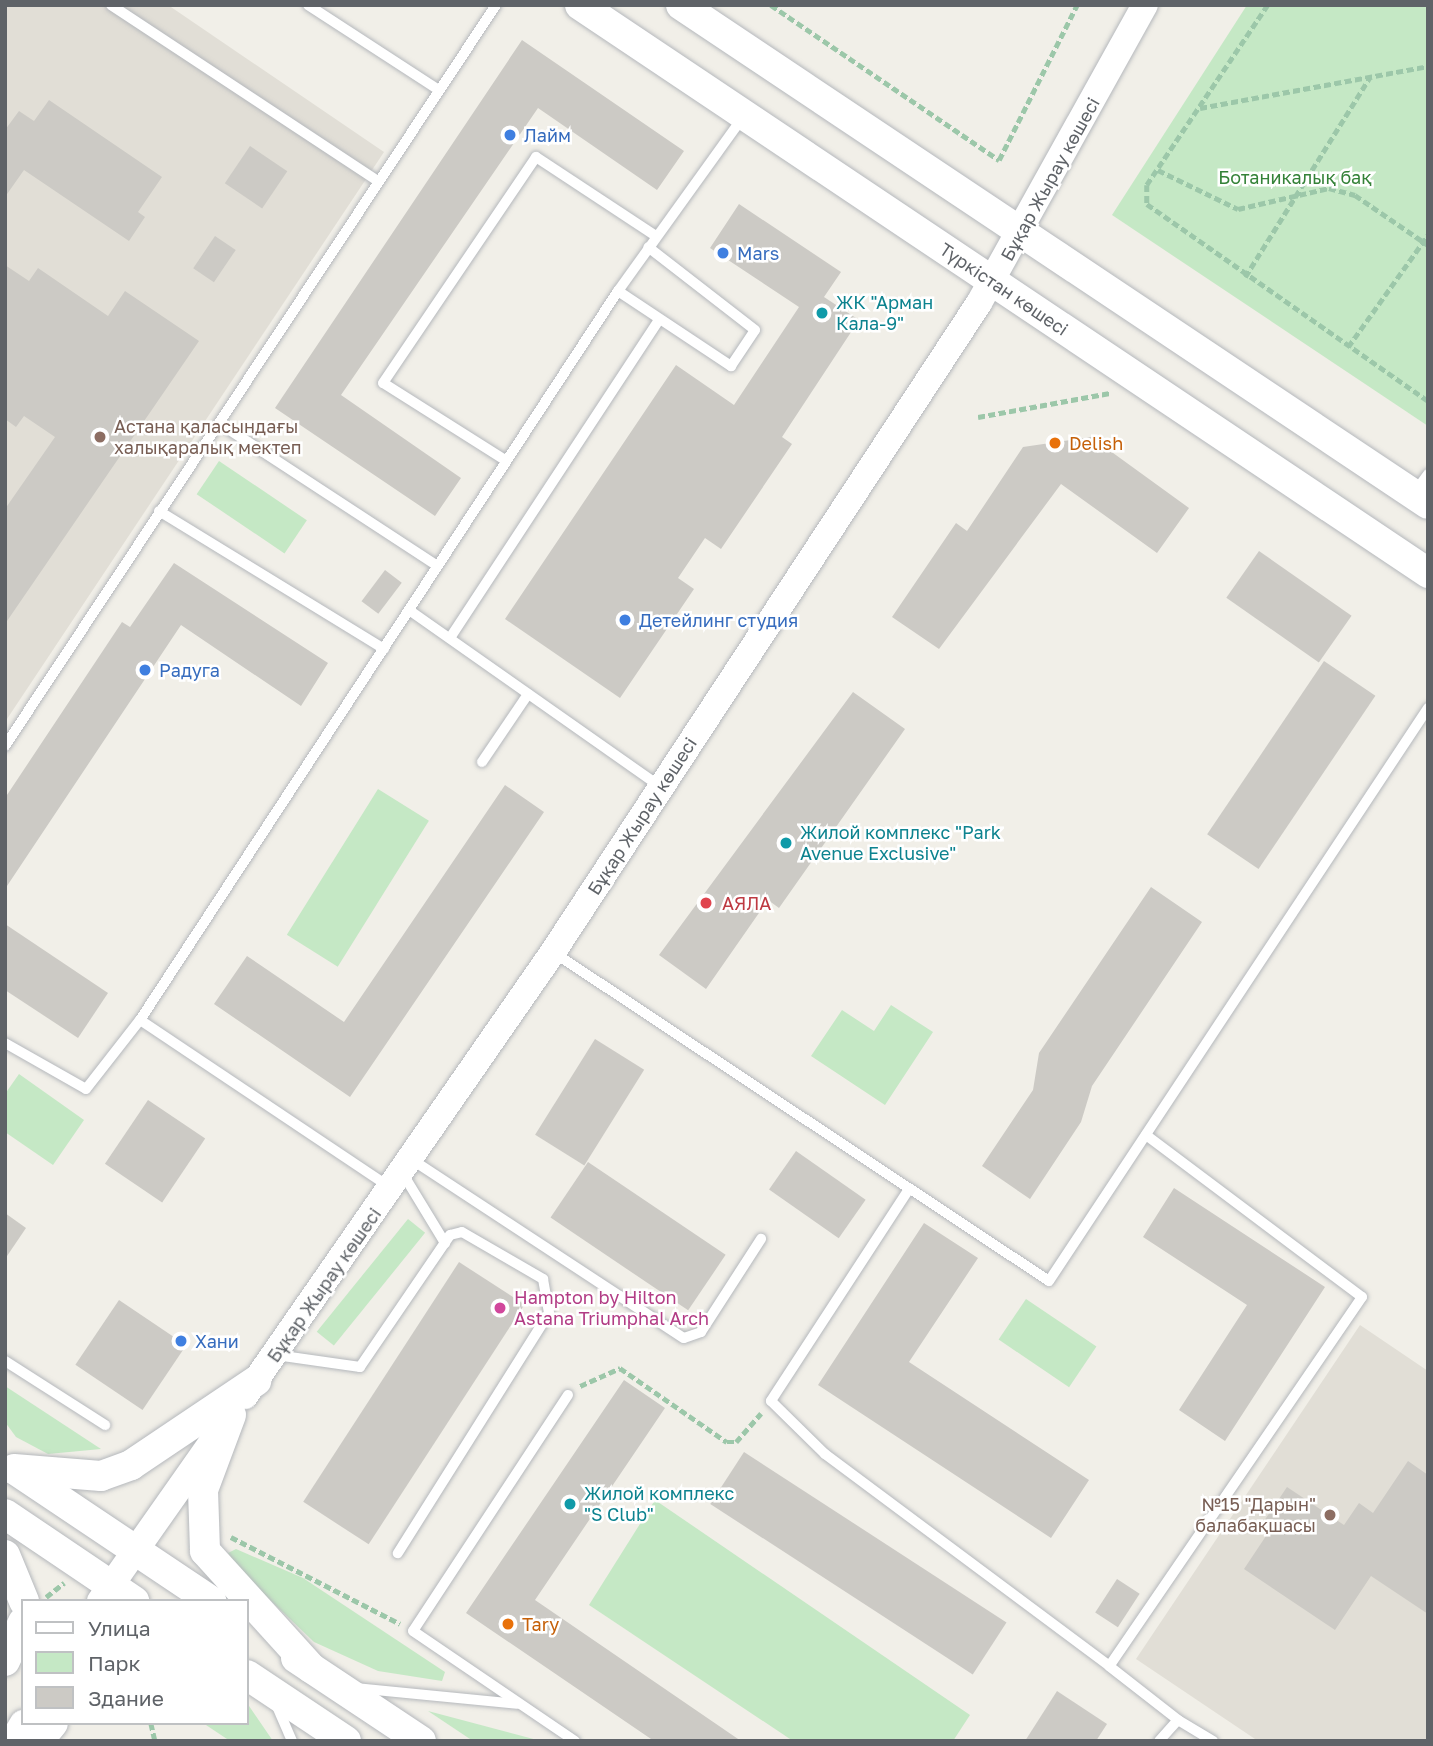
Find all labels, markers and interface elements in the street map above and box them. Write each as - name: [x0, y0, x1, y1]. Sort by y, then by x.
- street label: Бұқар Жырау көшесі: [996, 94, 1104, 264]
- place label: Лайм: [524, 124, 571, 146]
- marker: Лайм: [502, 127, 518, 143]
- park label: Ботаникалық бақ: [1218, 166, 1372, 188]
- street label: Түркістан көшесі: [936, 238, 1072, 340]
- place label: Mars: [737, 242, 779, 264]
- marker: Mars: [715, 245, 731, 261]
- place label: ЖК "Арман Кала-9": [836, 292, 933, 334]
- marker: ЖК "Арман Кала-9": [814, 305, 830, 321]
- place label: Астана қаласындағы халықаралық мектеп: [114, 416, 302, 458]
- marker: Астана қаласындағы халықаралық мектеп: [92, 429, 108, 445]
- place label: Delish: [1069, 432, 1123, 454]
- marker: Delish: [1047, 435, 1063, 451]
- place label: Детейлинг студия: [639, 609, 798, 631]
- marker: Детейлинг студия: [617, 612, 633, 628]
- place label: Радуга: [159, 659, 220, 681]
- marker: Радуга: [137, 662, 153, 678]
- street label: Бұқар Жырау көшесі: [583, 733, 701, 899]
- place label: Жилой комплекс "Park Avenue Exclusive": [800, 822, 1001, 864]
- marker: Жилой комплекс "Park Avenue Exclusive": [778, 835, 794, 851]
- place label: АЯЛА: [722, 892, 771, 914]
- marker: АЯЛА: [696, 893, 716, 913]
- street label: Бұқар Жырау көшесі: [263, 1204, 385, 1366]
- place label: Hampton by Hilton Astana Triumphal Arch: [514, 1287, 709, 1330]
- marker: Hampton by Hilton Astana Triumphal Arch: [492, 1300, 508, 1316]
- place label: Хани: [195, 1330, 239, 1352]
- marker: Хани: [173, 1333, 189, 1349]
- place label: Жилой комплекс "S Club": [584, 1483, 734, 1526]
- place label: №15 "Дарын" балабақшасы: [1195, 1494, 1316, 1536]
- marker: Жилой комплекс "S Club": [562, 1496, 578, 1512]
- marker: №15 "Дарын" балабақшасы: [1322, 1507, 1338, 1523]
- legend: [21, 1599, 248, 1725]
- place label: Tary: [522, 1613, 559, 1635]
- text: Улица: [88, 1615, 151, 1641]
- marker: Tary: [500, 1616, 516, 1632]
- text: Парк: [88, 1650, 141, 1676]
- text: Здание: [88, 1685, 164, 1711]

